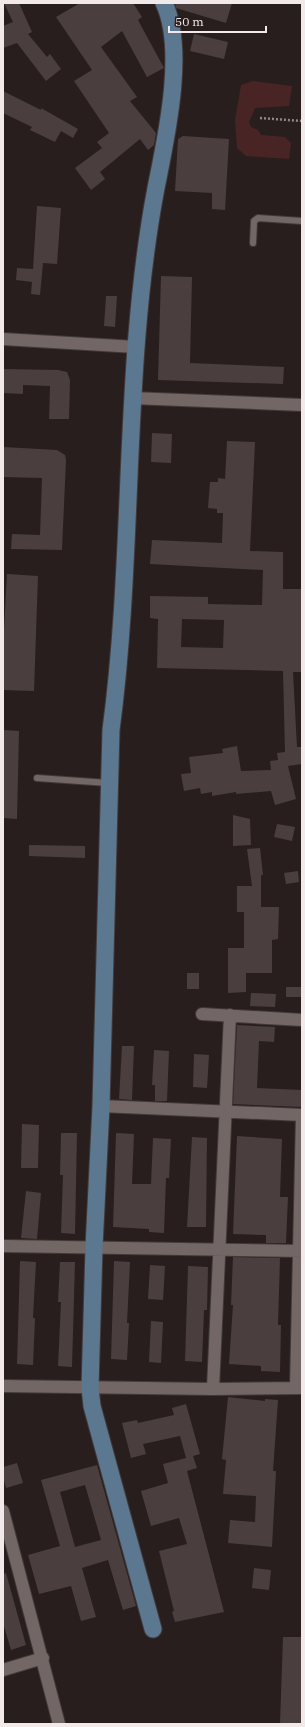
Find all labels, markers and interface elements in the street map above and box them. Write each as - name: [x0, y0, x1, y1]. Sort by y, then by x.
- scale bar: [169, 8, 266, 34]
- text: 50 m: [175, 14, 204, 29]

